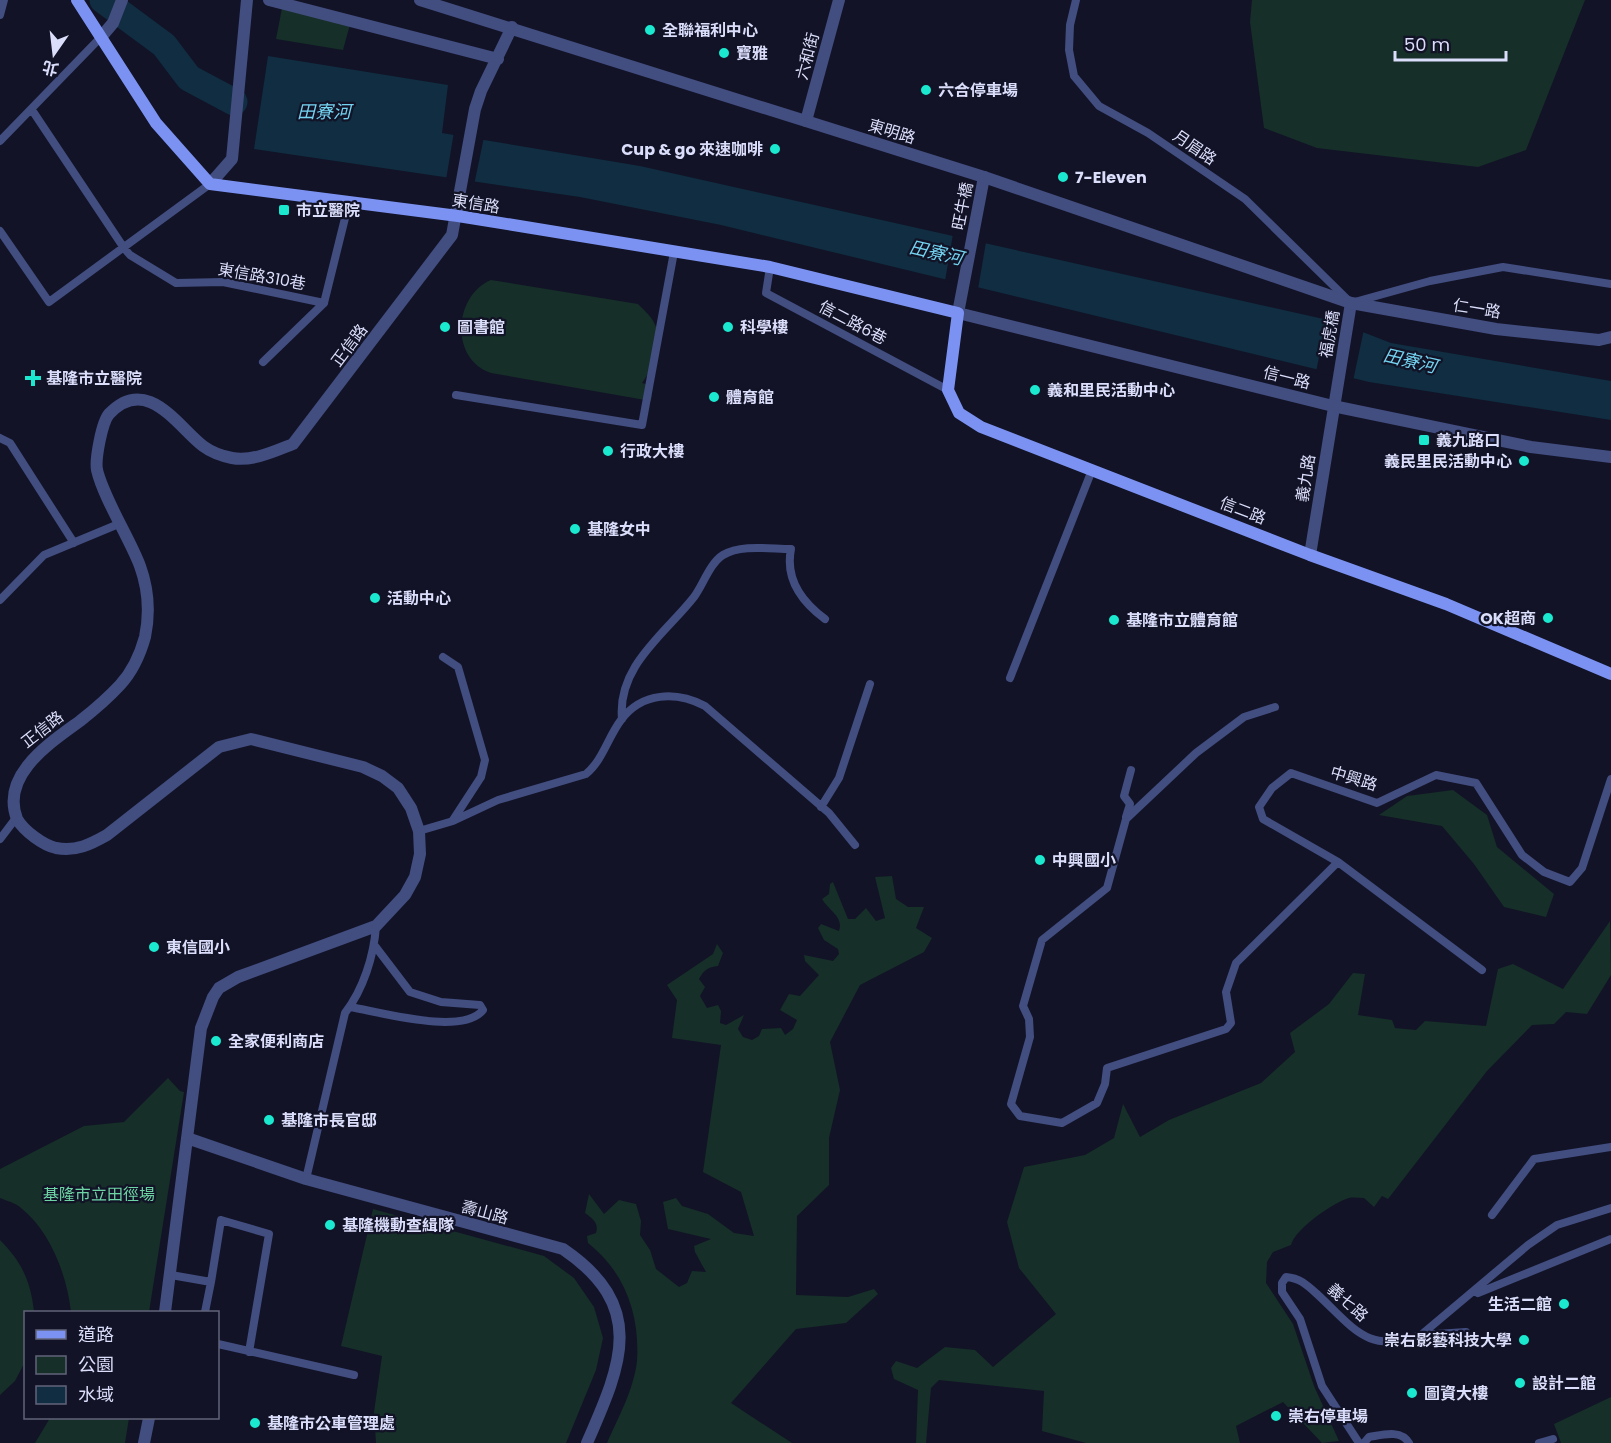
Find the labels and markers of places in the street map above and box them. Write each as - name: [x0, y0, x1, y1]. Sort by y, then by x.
- place label: 全聯福利中心: [662, 19, 758, 42]
- marker: 全聯福利中心: [643, 23, 657, 37]
- place label: 寶雅: [736, 42, 768, 65]
- marker: 寶雅: [717, 46, 731, 60]
- place label: 六合停車場: [938, 79, 1018, 102]
- marker: 六合停車場: [919, 83, 933, 97]
- place label: Cup & go 來速咖啡: [621, 138, 763, 161]
- marker: Cup & go 來速咖啡: [768, 142, 782, 156]
- place label: 7-Eleven: [1075, 166, 1147, 189]
- marker: 7-Eleven: [1056, 170, 1070, 184]
- place label: 市立醫院: [296, 199, 360, 222]
- marker: 市立醫院: [277, 203, 291, 217]
- place label: 圖書館: [457, 316, 505, 339]
- place label: 科學樓: [740, 316, 788, 339]
- marker: 圖書館: [438, 320, 452, 334]
- marker: 科學樓: [721, 320, 735, 334]
- place label: 基隆市立醫院: [46, 367, 142, 390]
- marker: 基隆市立醫院: [24, 369, 42, 387]
- place label: 義和里民活動中心: [1047, 379, 1175, 402]
- marker: 義和里民活動中心: [1028, 383, 1042, 397]
- place label: 體育館: [726, 386, 774, 409]
- marker: 體育館: [707, 390, 721, 404]
- place label: 義九路口: [1436, 429, 1500, 452]
- marker: 義九路口: [1417, 433, 1431, 447]
- place label: 行政大樓: [620, 440, 684, 463]
- marker: 行政大樓: [601, 444, 615, 458]
- place label: 義民里民活動中心: [1384, 450, 1512, 473]
- marker: 義民里民活動中心: [1517, 454, 1531, 468]
- place label: 基隆女中: [587, 518, 651, 541]
- marker: 基隆女中: [568, 522, 582, 536]
- place label: 活動中心: [387, 587, 451, 610]
- marker: 活動中心: [368, 591, 382, 605]
- place label: OK超商: [1480, 607, 1536, 630]
- place label: 基隆市立體育館: [1126, 609, 1238, 632]
- marker: OK超商: [1541, 611, 1555, 625]
- marker: 基隆市立體育館: [1107, 613, 1121, 627]
- place label: 中興國小: [1052, 849, 1116, 872]
- marker: 中興國小: [1033, 853, 1047, 867]
- place label: 東信國小: [166, 936, 230, 959]
- marker: 東信國小: [147, 940, 161, 954]
- place label: 全家便利商店: [228, 1030, 324, 1053]
- marker: 全家便利商店: [209, 1034, 223, 1048]
- place label: 基隆市長官邸: [281, 1109, 377, 1132]
- marker: 基隆市長官邸: [262, 1113, 276, 1127]
- place label: 基隆機動查緝隊: [342, 1214, 454, 1237]
- marker: 基隆機動查緝隊: [323, 1218, 337, 1232]
- place label: 生活二館: [1488, 1293, 1552, 1316]
- marker: 生活二館: [1557, 1297, 1571, 1311]
- place label: 崇右影藝科技大學: [1384, 1329, 1512, 1352]
- marker: 崇右影藝科技大學: [1517, 1333, 1531, 1347]
- place label: 設計二館: [1532, 1372, 1596, 1395]
- marker: 設計二館: [1513, 1376, 1527, 1390]
- place label: 圖資大樓: [1424, 1382, 1488, 1405]
- marker: 圖資大樓: [1405, 1386, 1419, 1400]
- place label: 崇右停車場: [1288, 1405, 1368, 1428]
- marker: 崇右停車場: [1269, 1409, 1283, 1423]
- place label: 基隆市公車管理處: [267, 1412, 395, 1435]
- marker: 基隆市公車管理處: [248, 1416, 262, 1430]

